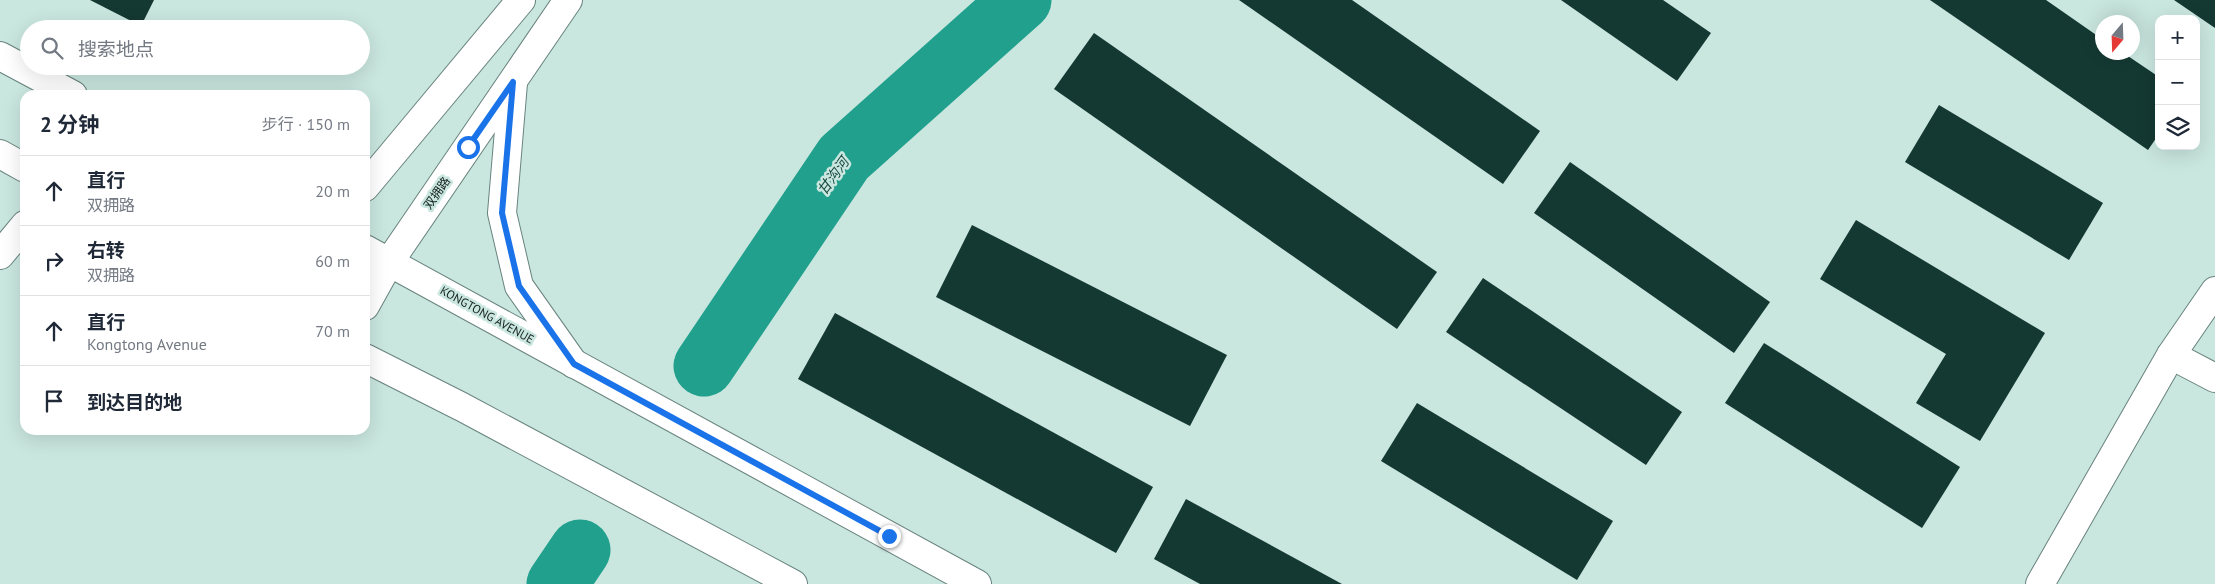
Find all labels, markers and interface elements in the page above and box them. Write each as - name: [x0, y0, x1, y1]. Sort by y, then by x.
- north arrow: [2095, 15, 2140, 60]
- map controls: [2155, 15, 2200, 150]
- button: +: [2155, 15, 2200, 60]
- search box: [20, 20, 370, 75]
- icon: search: [38, 34, 66, 62]
- text: 搜索地点: [78, 37, 154, 61]
- button: −: [2155, 60, 2200, 105]
- button: layers: [2155, 105, 2200, 150]
- text: 2 分钟: [40, 111, 99, 138]
- text: 步行 · 150 m: [262, 114, 350, 134]
- route start: [457, 136, 480, 159]
- water label: 甘沟河: [813, 151, 854, 198]
- text: 直行: [87, 168, 125, 192]
- street label: 双拥路: [420, 174, 453, 212]
- icon: ahead: [40, 177, 68, 205]
- text: 20 m: [315, 181, 350, 201]
- text: 双拥路: [87, 195, 135, 215]
- text: 右转: [87, 238, 125, 262]
- icon: right: [40, 247, 68, 275]
- text: 60 m: [315, 251, 350, 271]
- text: 双拥路: [87, 265, 135, 285]
- street label: KONGTONG AVENUE: [438, 283, 537, 347]
- text: 直行: [87, 310, 125, 334]
- icon: ahead: [40, 317, 68, 345]
- text: 70 m: [315, 321, 350, 341]
- text: Kongtong Avenue: [87, 334, 207, 354]
- icon: arrive: [40, 387, 68, 415]
- text: 到达目的地: [87, 390, 182, 414]
- route end: [878, 525, 901, 548]

